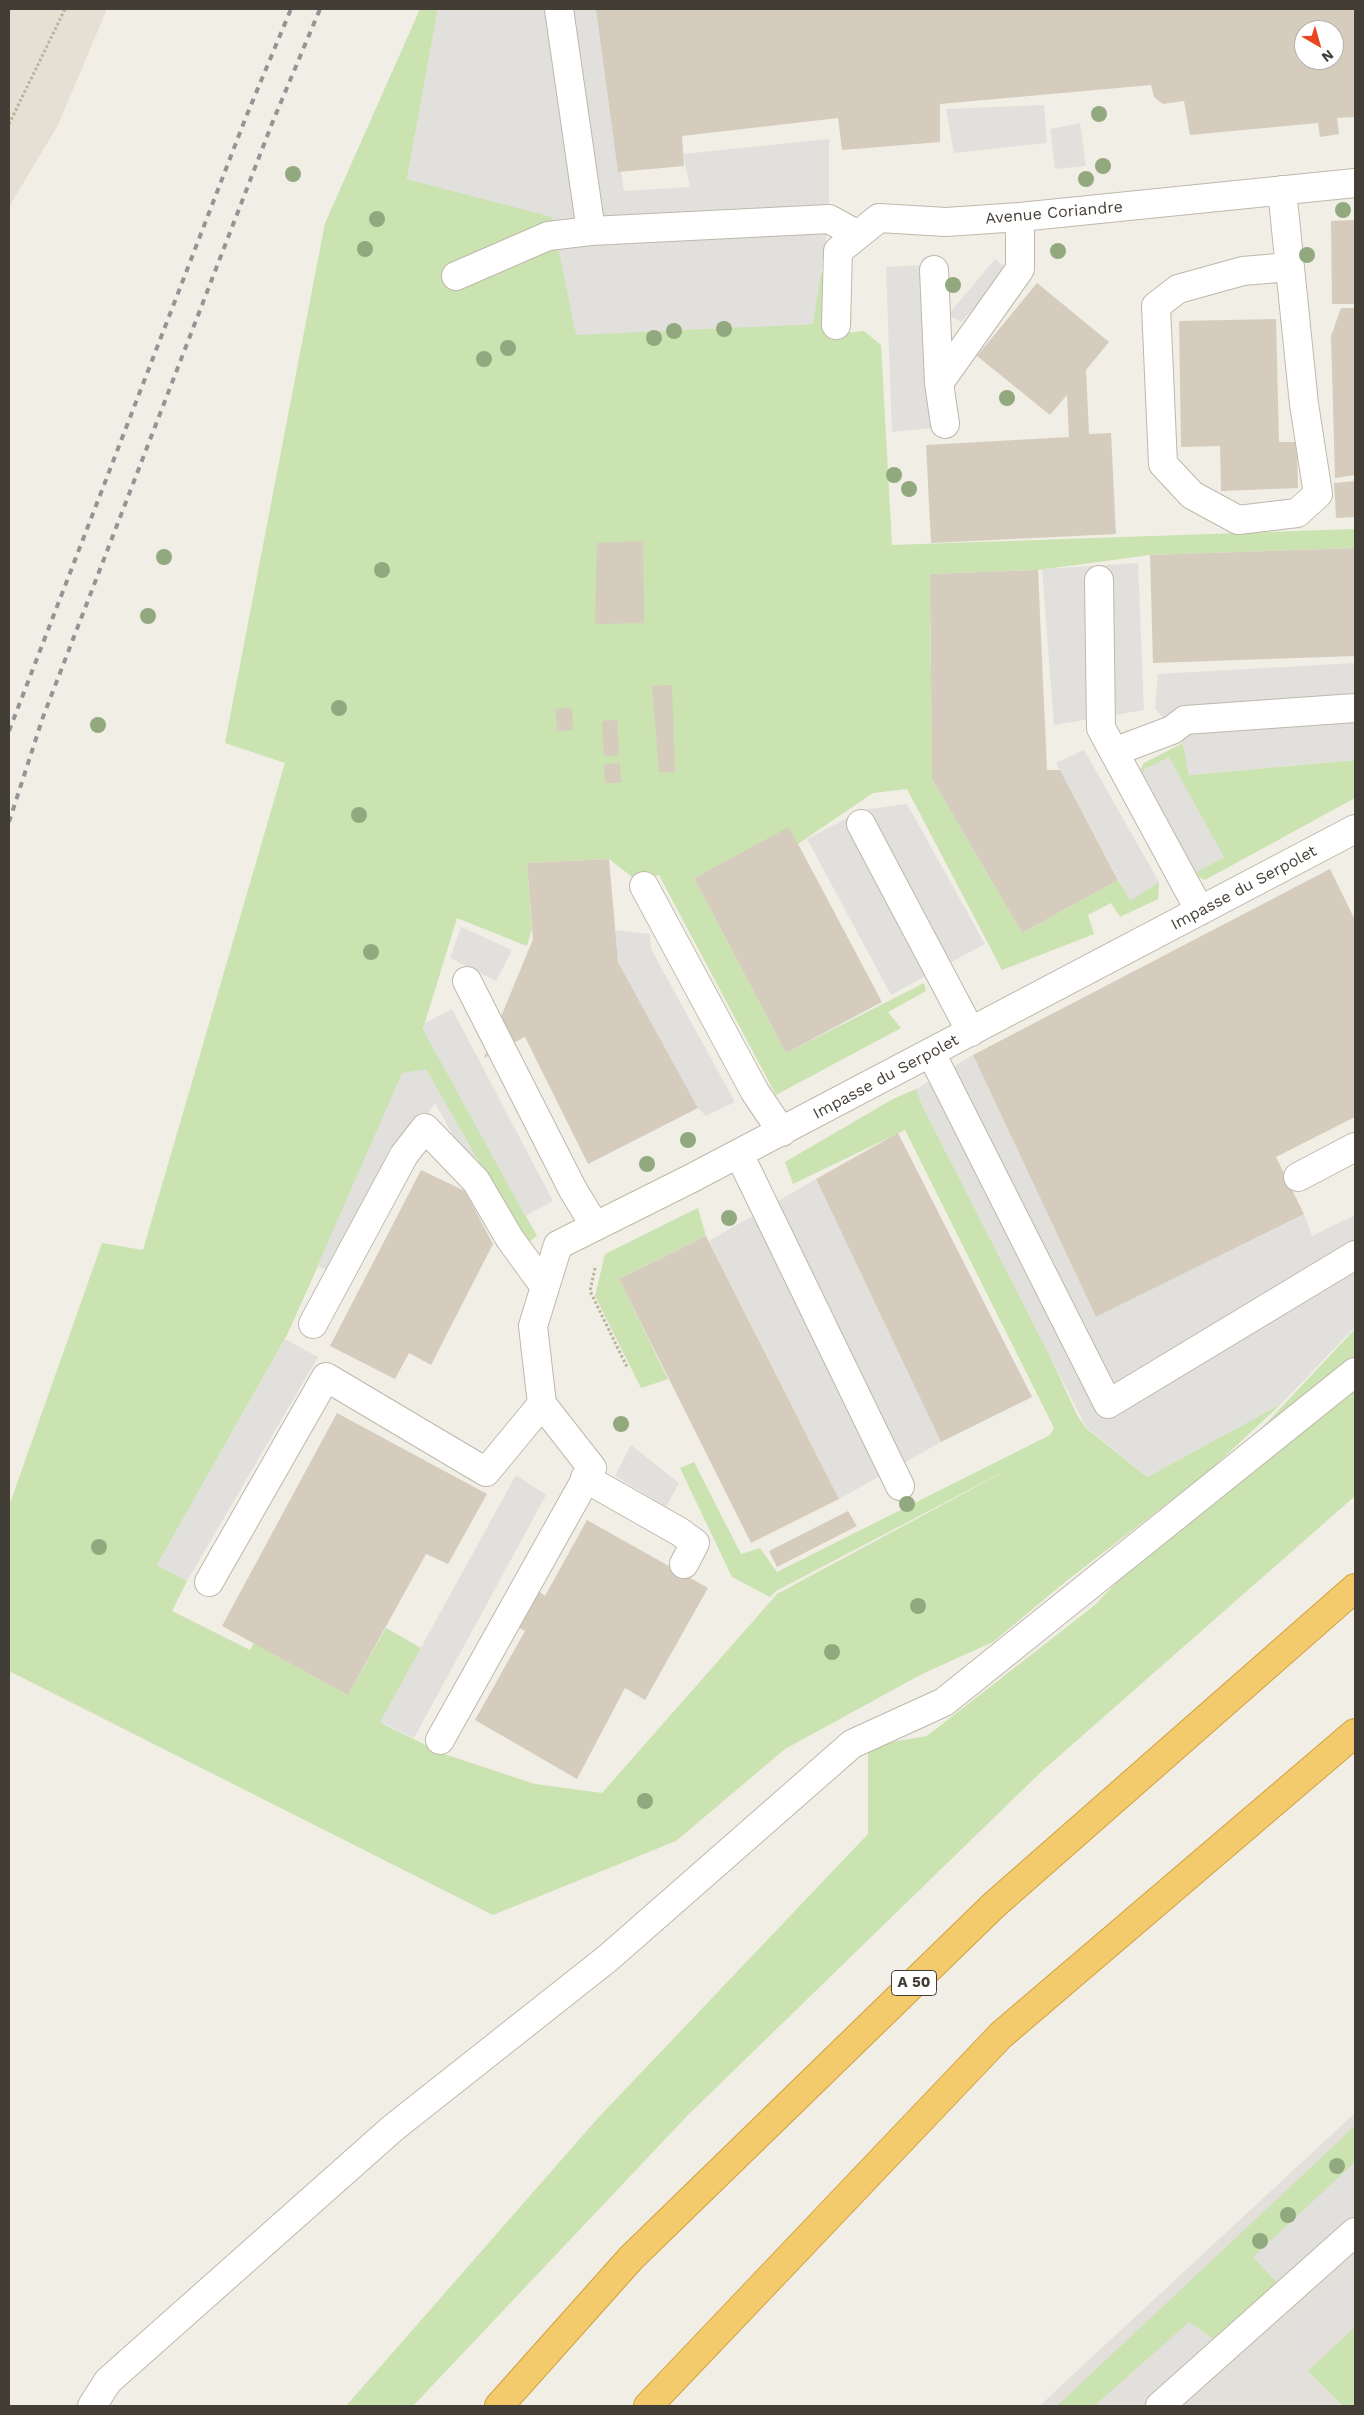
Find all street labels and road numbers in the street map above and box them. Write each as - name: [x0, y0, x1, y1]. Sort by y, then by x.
- street label: Avenue Coriandre: [984, 197, 1124, 229]
- street label: Impasse du Serpolet: [1168, 841, 1320, 935]
- street label: Impasse du Serpolet: [810, 1030, 962, 1124]
- road number: A 50: [892, 1970, 936, 1996]

